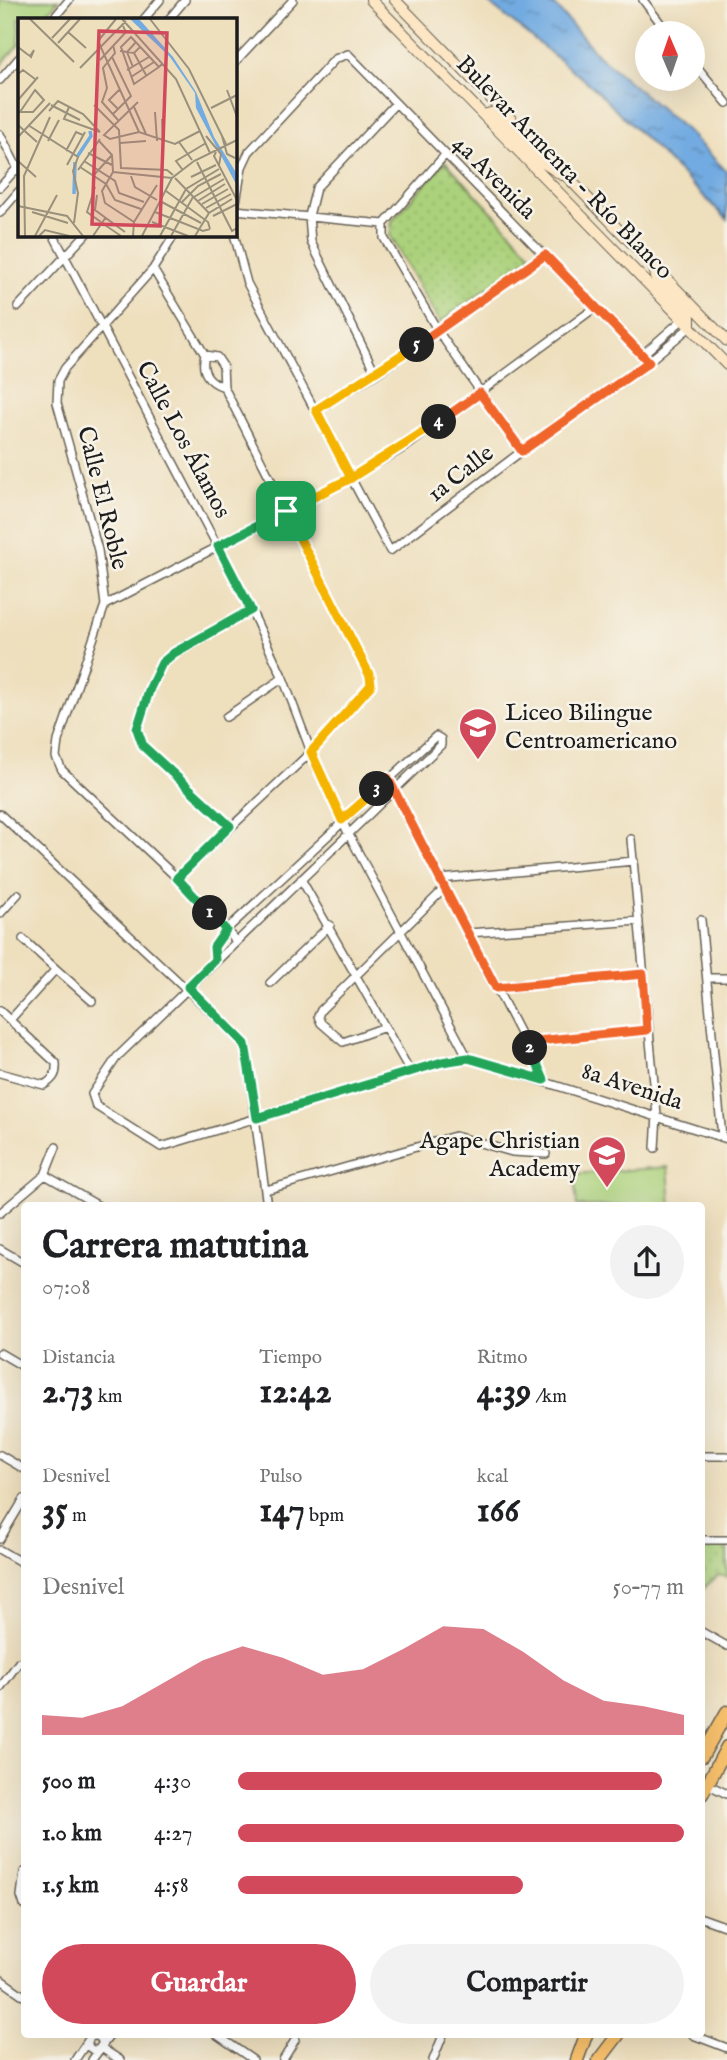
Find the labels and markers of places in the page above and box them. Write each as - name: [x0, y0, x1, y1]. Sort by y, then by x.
- pin: 5: [400, 328, 434, 362]
- pin: 4: [422, 404, 457, 440]
- pin: [256, 481, 316, 541]
- place label: Liceo Bilingue Centroamericano: [505, 698, 677, 757]
- school or university icon: Liceo Bilingue Centroamericano: [457, 706, 499, 761]
- pin: 3: [360, 772, 394, 806]
- pin: 1: [192, 895, 228, 930]
- pin: 2: [512, 1030, 548, 1066]
- place label: Agape Christian Academy: [419, 1126, 580, 1185]
- school or university icon: Agape Christian Academy: [586, 1134, 628, 1189]

